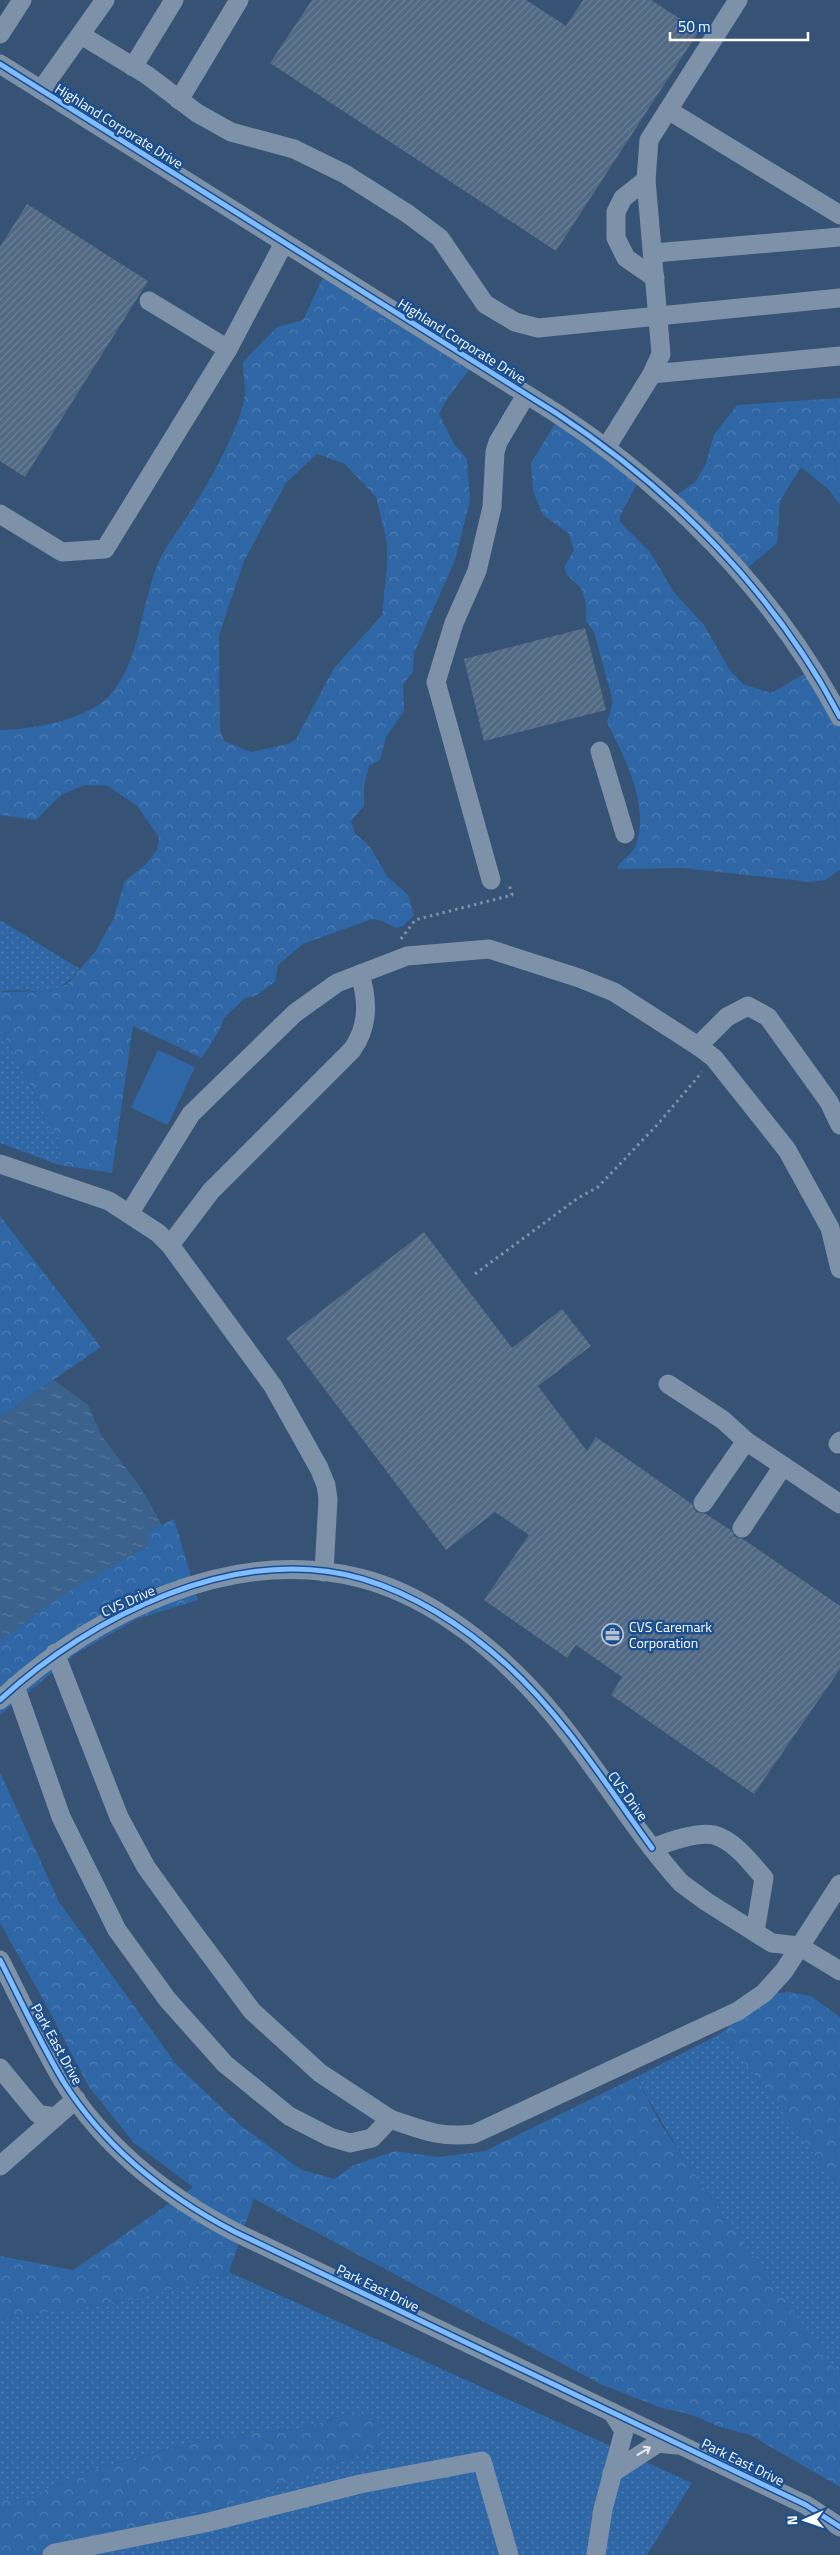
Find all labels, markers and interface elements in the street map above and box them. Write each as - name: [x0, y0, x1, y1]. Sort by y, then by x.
- scale bar: [670, 10, 808, 42]
- text: 50 m: [678, 15, 711, 38]
- street label: Highland Corporate Drive: [51, 78, 187, 174]
- street label: Highland Corporate Drive: [394, 293, 530, 389]
- street label: CVS Drive: [98, 1579, 158, 1622]
- place label: CVS Caremark Corporation: [629, 1616, 712, 1653]
- office icon: CVS Caremark Corporation: [601, 1623, 625, 1647]
- street label: CVS Drive: [603, 1766, 654, 1825]
- street label: Park East Drive: [26, 1999, 88, 2088]
- street label: Park East Drive: [333, 2258, 423, 2317]
- street label: Park East Drive: [698, 2432, 788, 2491]
- one-way arrow: [637, 2445, 651, 2455]
- north arrow: [780, 2495, 830, 2545]
- text: N: [781, 2515, 802, 2526]

